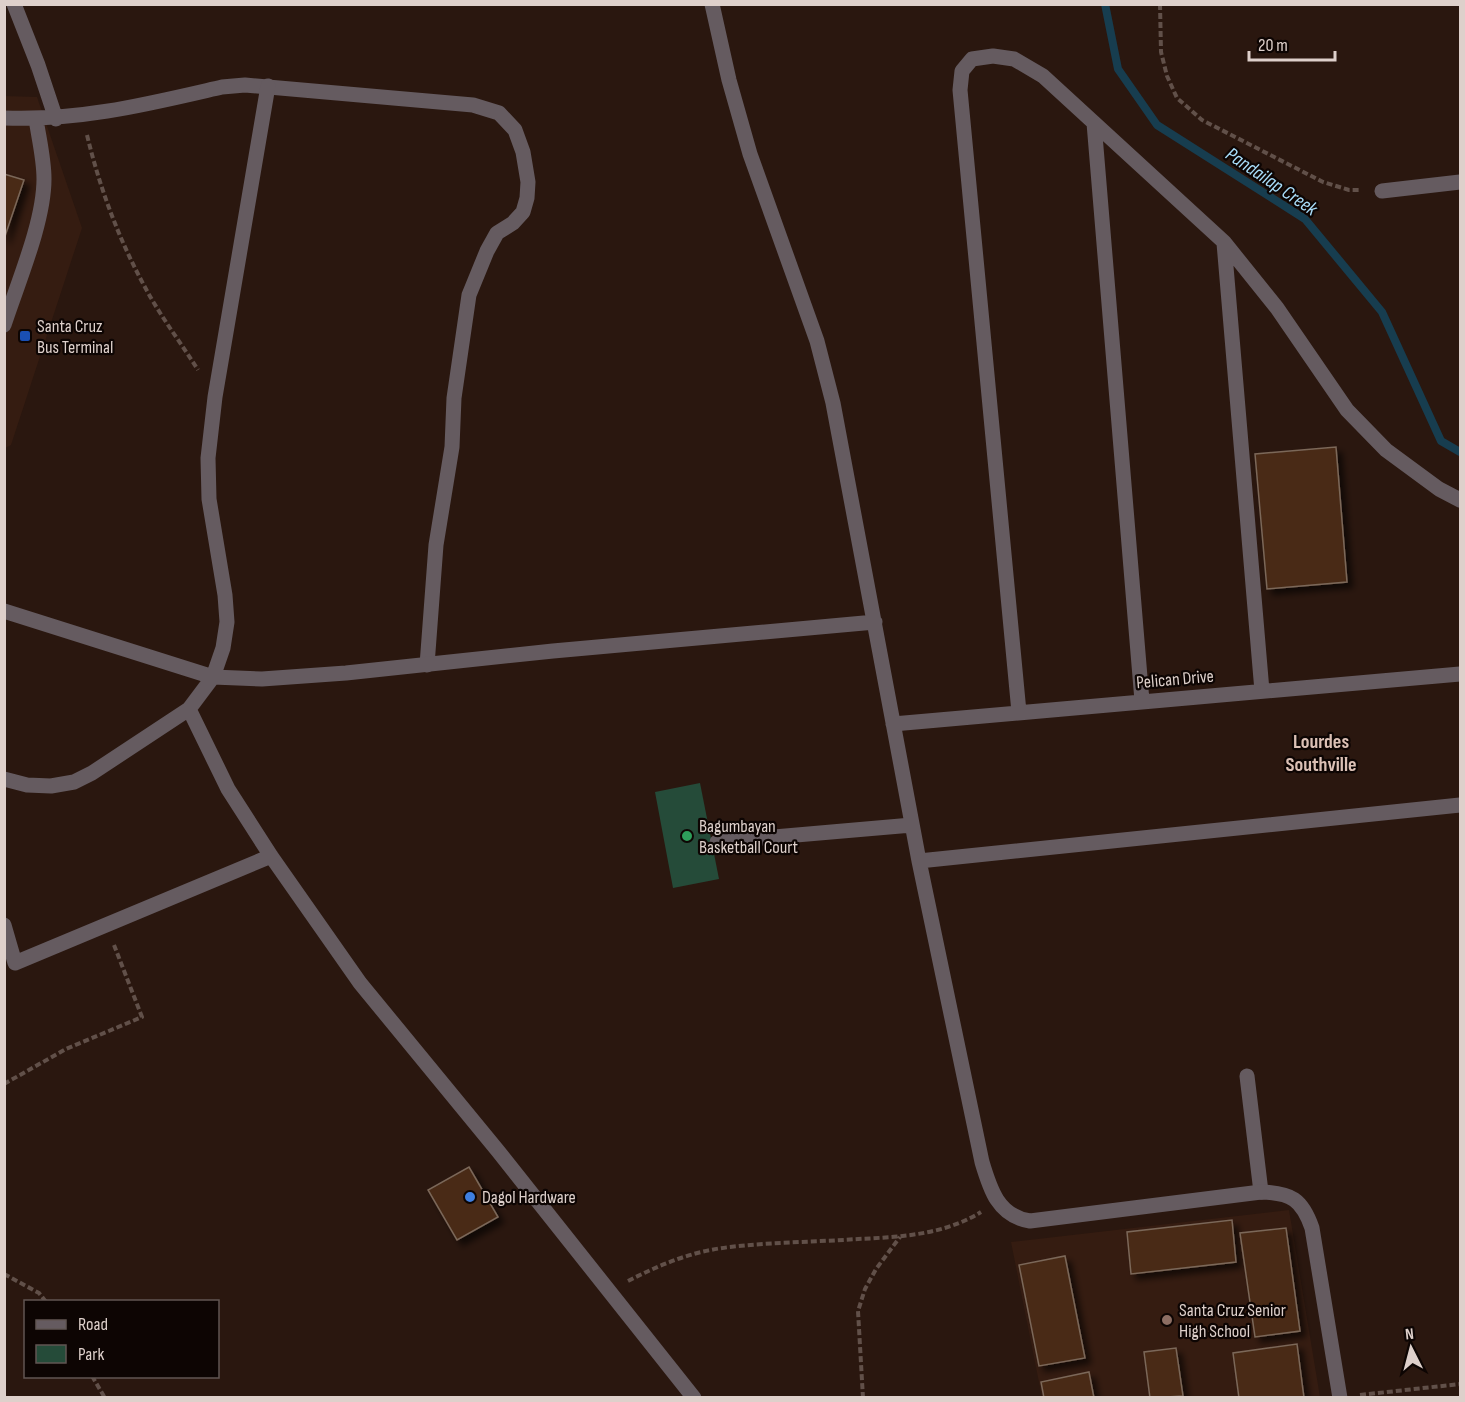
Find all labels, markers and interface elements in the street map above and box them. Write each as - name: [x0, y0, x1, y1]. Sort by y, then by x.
- scale bar: [1249, 24, 1334, 62]
- text: 20 m: [1258, 35, 1288, 56]
- water label: Pandailap Creek: [1221, 142, 1322, 222]
- place label: Santa Cruz Bus Terminal: [37, 316, 113, 358]
- marker: Santa Cruz Bus Terminal: [18, 329, 32, 343]
- street label: Pelican Drive: [1135, 666, 1215, 693]
- district label: Lourdes Southville: [1286, 730, 1357, 777]
- place label: Bagumbayan Basketball Court: [699, 816, 799, 858]
- marker: Bagumbayan Basketball Court: [680, 829, 694, 843]
- place label: Dagol Hardware: [482, 1187, 576, 1208]
- marker: Dagol Hardware: [463, 1190, 477, 1204]
- legend: [24, 1300, 219, 1378]
- place label: Santa Cruz Senior High School: [1179, 1300, 1286, 1342]
- marker: Santa Cruz Senior High School: [1160, 1313, 1174, 1327]
- text: Road: [78, 1314, 108, 1335]
- north arrow: [1381, 1318, 1441, 1378]
- text: N: [1404, 1325, 1415, 1344]
- text: Park: [78, 1344, 104, 1365]

